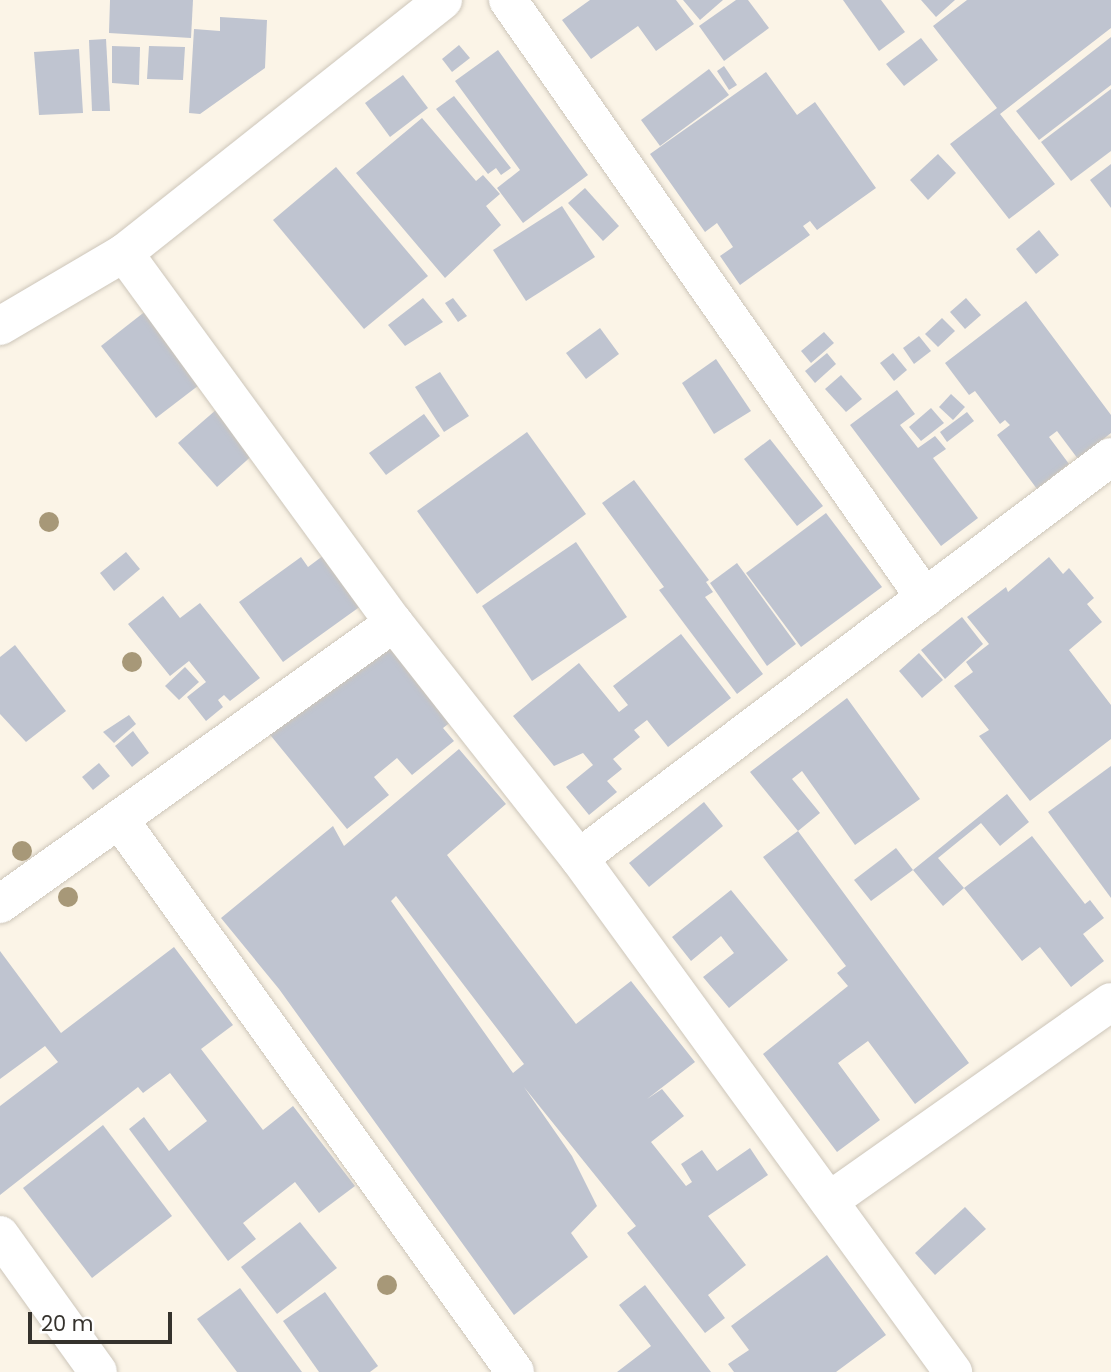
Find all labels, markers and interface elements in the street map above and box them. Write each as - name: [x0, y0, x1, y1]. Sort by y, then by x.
- scale bar: [32, 1298, 175, 1342]
- text: 20 m: [41, 1309, 94, 1338]

